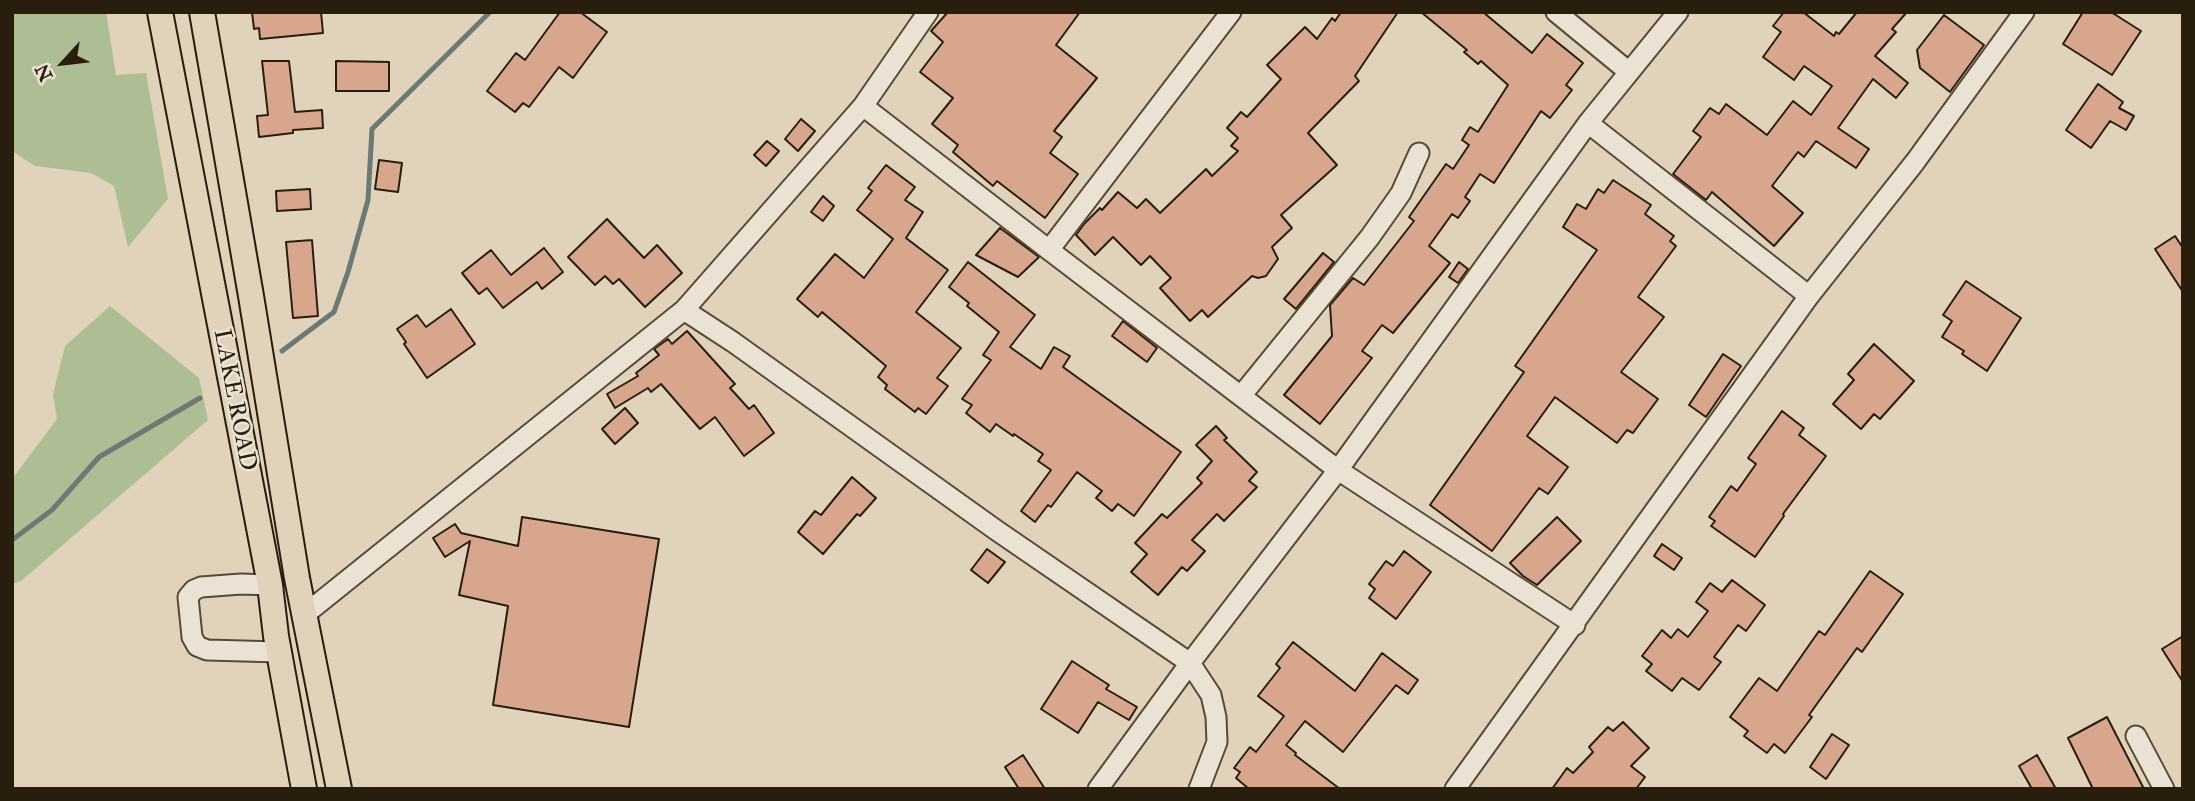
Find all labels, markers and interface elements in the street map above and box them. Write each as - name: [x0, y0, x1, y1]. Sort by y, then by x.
- north arrow: [28, 28, 98, 98]
- text: N: [30, 60, 58, 85]
- street label: LAKE ROAD: [206, 327, 262, 473]

